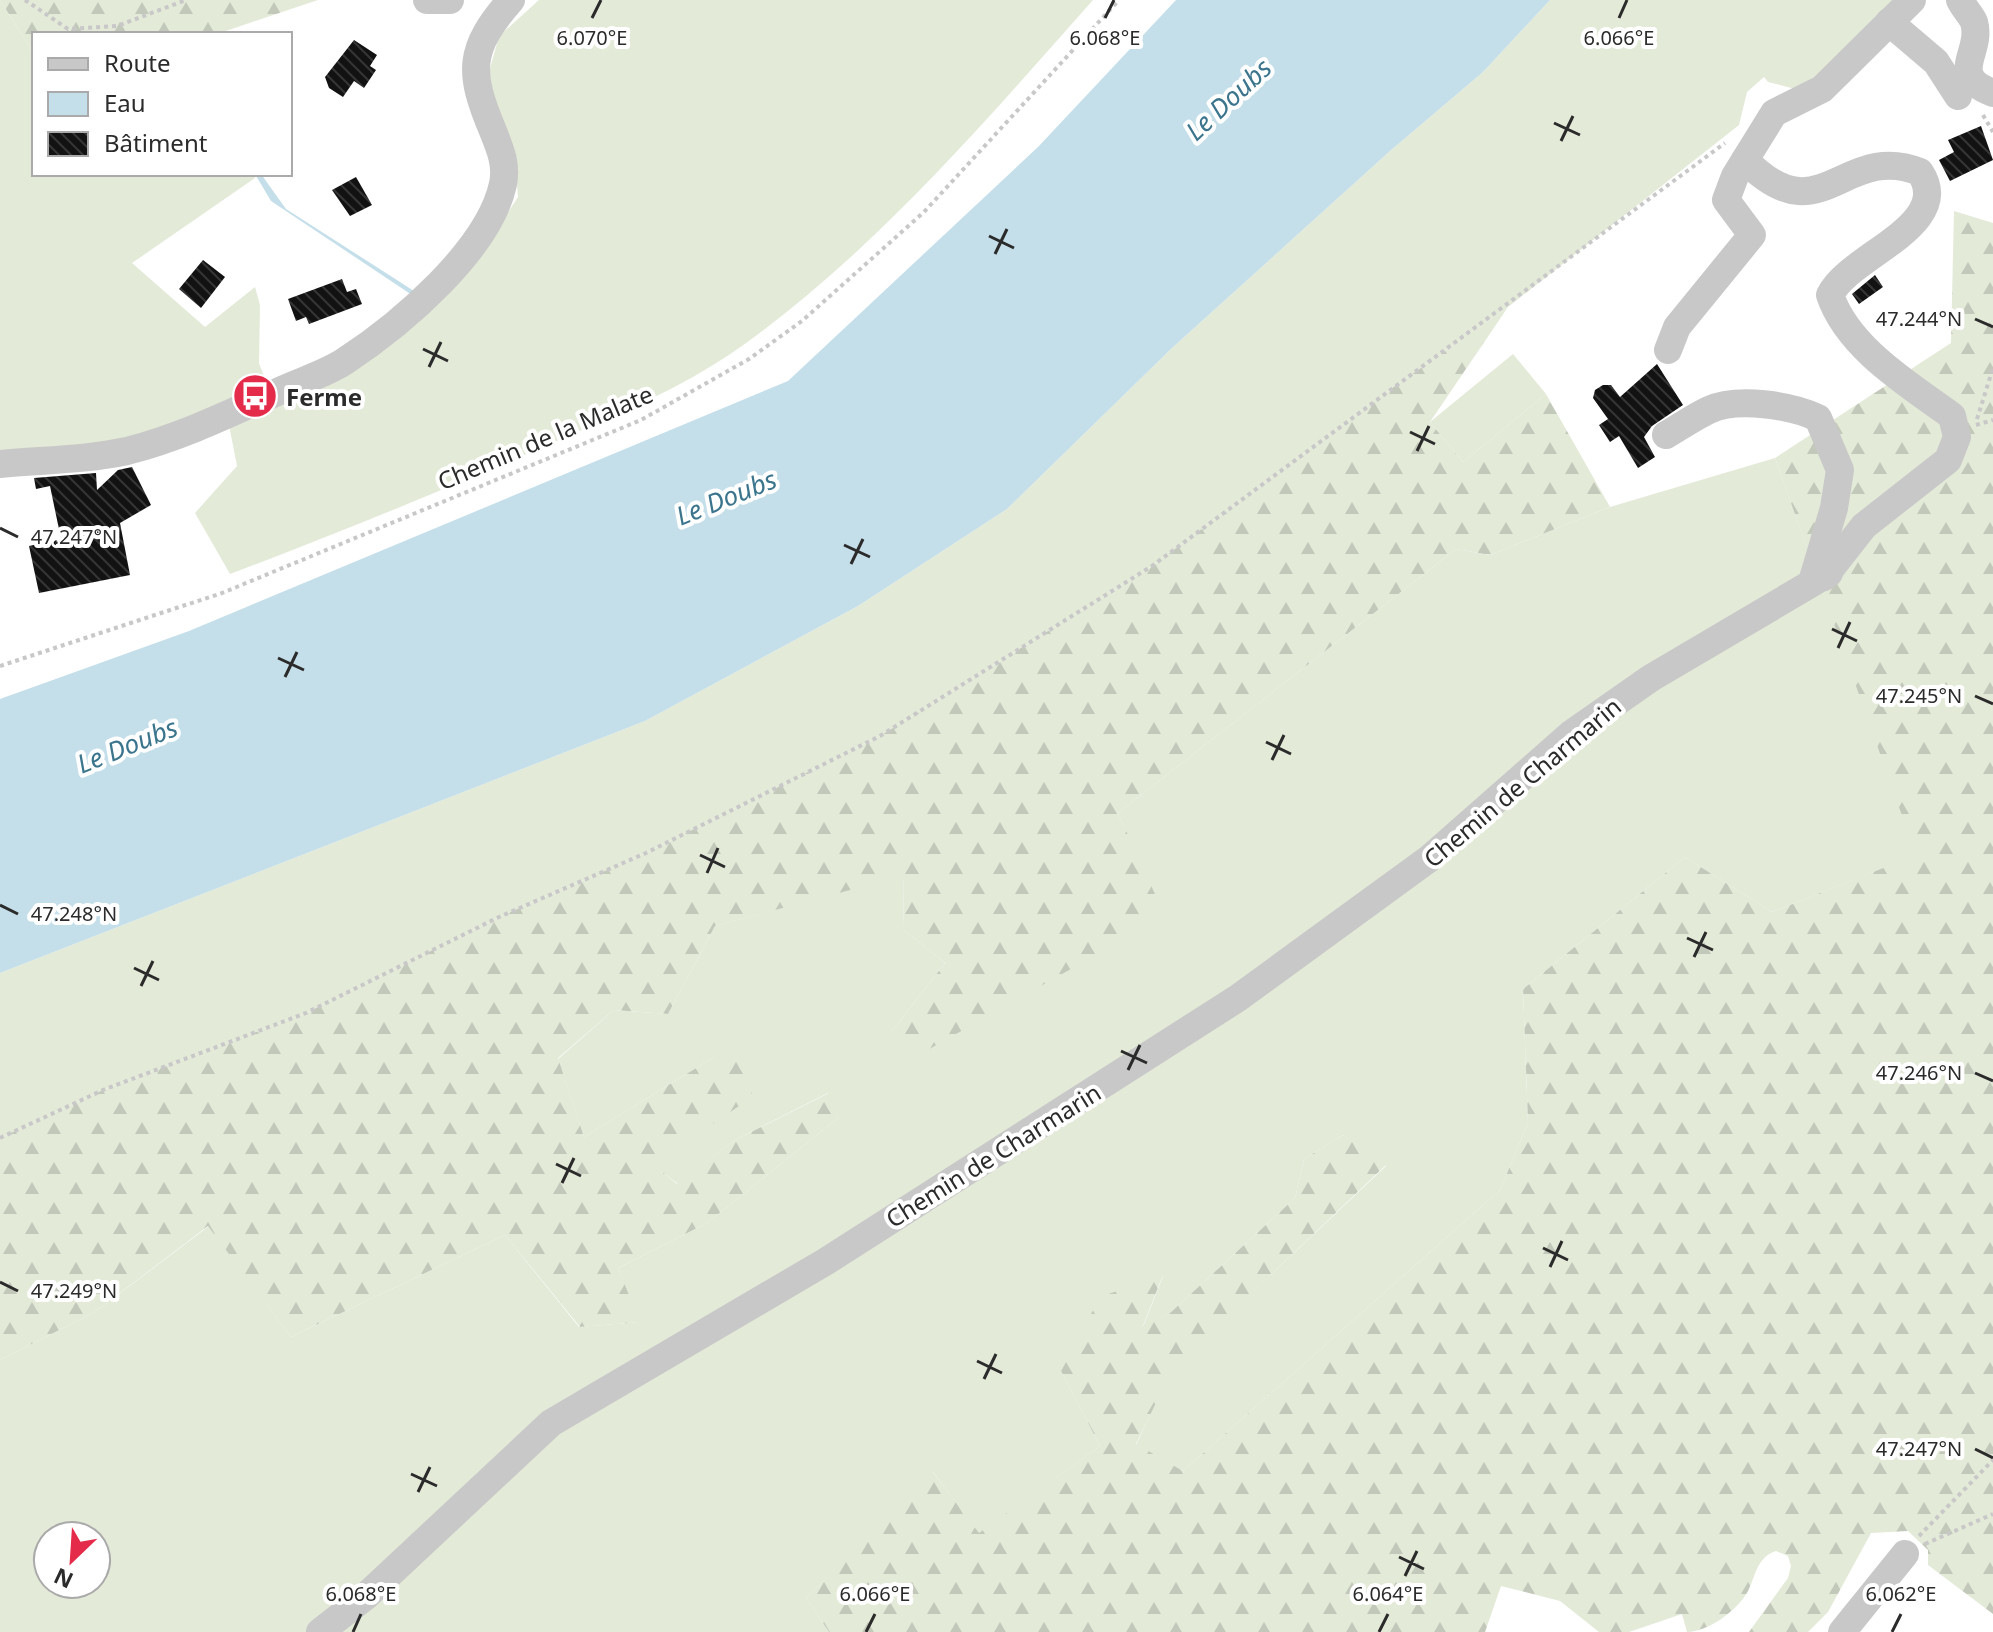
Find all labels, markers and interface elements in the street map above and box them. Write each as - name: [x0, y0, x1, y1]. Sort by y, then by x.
- text: 6.070°E: [557, 24, 627, 51]
- text: 6.068°E: [1070, 24, 1140, 51]
- text: 6.066°E: [1584, 24, 1654, 51]
- legend: [32, 32, 292, 176]
- text: Route: [104, 46, 170, 79]
- water label: Le Doubs: [1177, 50, 1279, 148]
- text: Eau: [104, 86, 146, 119]
- text: Bâtiment: [104, 126, 208, 159]
- text: 47.244°N: [1876, 305, 1962, 332]
- bus stop icon: Ferme: [231, 372, 279, 420]
- street label: Chemin de la Malate: [432, 377, 658, 497]
- place label: Ferme: [286, 380, 362, 413]
- water label: Le Doubs: [670, 461, 782, 533]
- text: 47.247°N: [31, 523, 117, 550]
- text: 47.245°N: [1876, 682, 1962, 709]
- street label: Chemin de Charmarin: [1416, 690, 1628, 874]
- water label: Le Doubs: [71, 709, 183, 781]
- text: 47.248°N: [31, 900, 117, 927]
- text: 47.246°N: [1876, 1059, 1962, 1086]
- street label: Chemin de Charmarin: [879, 1075, 1107, 1235]
- text: 47.249°N: [31, 1277, 117, 1304]
- text: 47.247°N: [1876, 1435, 1962, 1462]
- north arrow: [32, 1520, 112, 1600]
- text: N: [49, 1562, 78, 1596]
- text: 6.068°E: [326, 1580, 396, 1607]
- text: 6.066°E: [840, 1580, 910, 1607]
- text: 6.064°E: [1353, 1580, 1423, 1607]
- text: 6.062°E: [1866, 1580, 1936, 1607]

